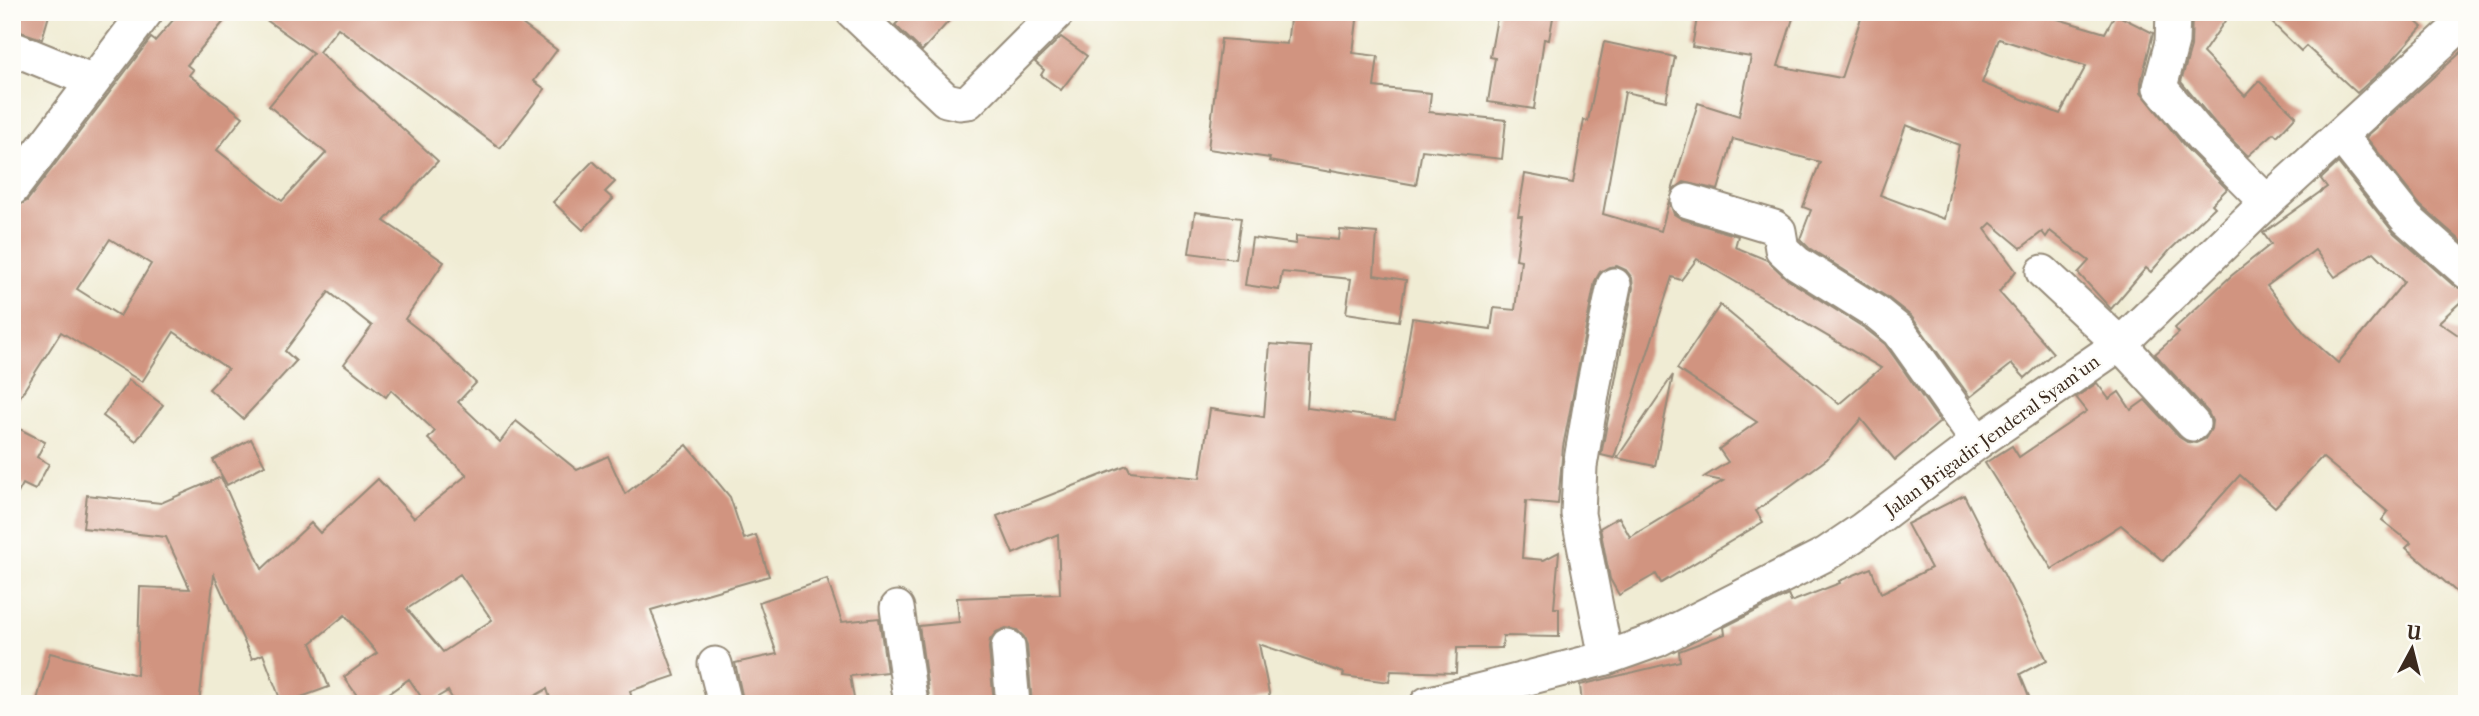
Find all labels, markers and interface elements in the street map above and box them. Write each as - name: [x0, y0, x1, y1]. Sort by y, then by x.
- street label: Jalan Brigadir Jenderal Syam'un: [1879, 351, 2104, 523]
- north arrow: [2378, 614, 2448, 684]
- text: U: [2404, 621, 2423, 645]

